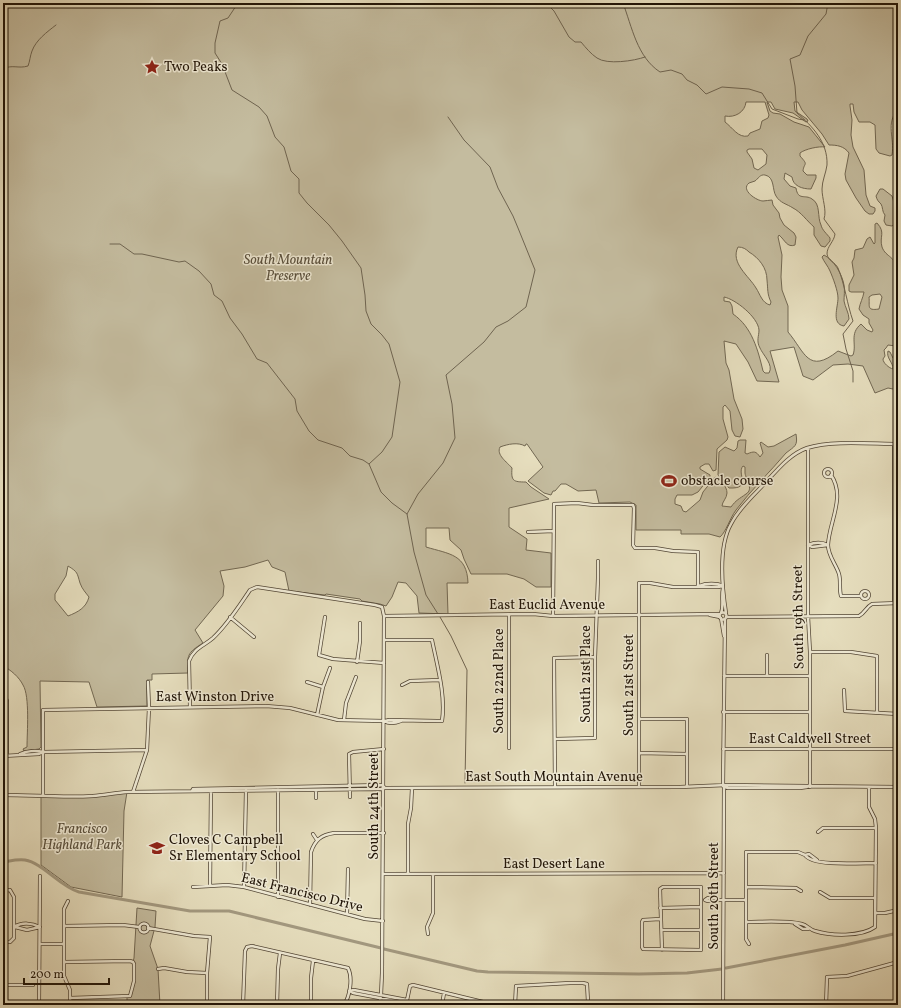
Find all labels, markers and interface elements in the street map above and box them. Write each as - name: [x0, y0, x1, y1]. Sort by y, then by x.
- place icon: Two Peaks: [143, 58, 161, 76]
- place label: Two Peaks: [164, 58, 228, 77]
- park label: South Mountain Preserve: [244, 251, 332, 286]
- sports icon: obstacle course: [660, 472, 678, 490]
- place label: obstacle course: [681, 472, 774, 491]
- street label: South 19th Street: [789, 564, 809, 669]
- street label: East Euclid Avenue: [489, 596, 605, 615]
- street label: South 21st Place: [577, 625, 596, 723]
- street label: South 22nd Place: [490, 628, 509, 734]
- street label: South 21st Street: [620, 634, 639, 736]
- street label: East Winston Drive: [156, 688, 275, 707]
- street label: East Caldwell Street: [749, 730, 871, 749]
- street label: South 24th Street: [365, 752, 384, 860]
- street label: East South Mountain Avenue: [465, 768, 643, 787]
- park label: Francisco Highland Park: [42, 820, 123, 855]
- place label: Cloves C Campbell Sr Elementary School: [169, 831, 301, 866]
- school or university icon: Cloves C Campbell Sr Elementary School: [148, 839, 166, 857]
- street label: South 20th Street: [705, 842, 724, 950]
- street label: East Desert Lane: [503, 855, 605, 874]
- street label: East Francisco Drive: [239, 869, 365, 917]
- scale bar: [24, 960, 109, 986]
- text: 200 m: [30, 967, 64, 983]

